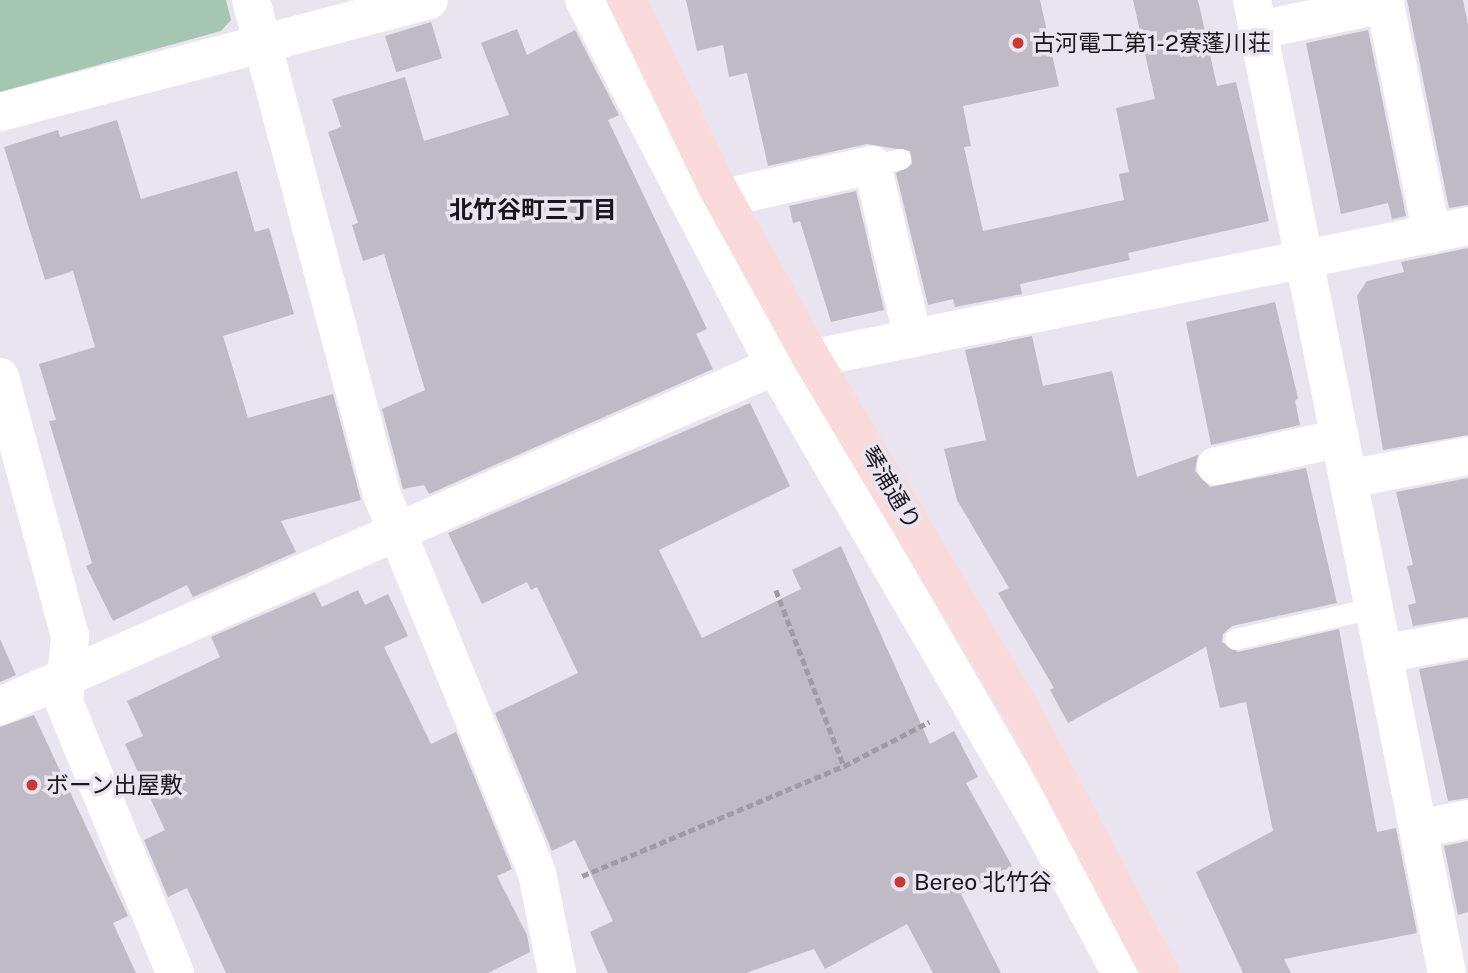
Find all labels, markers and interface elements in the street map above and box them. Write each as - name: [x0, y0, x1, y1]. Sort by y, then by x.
- place label: 古河電工第1-2寮蓬川荘: [1032, 29, 1271, 57]
- marker: 古河電工第1-2寮蓬川荘: [1010, 35, 1026, 51]
- district label: 北竹谷町三丁目: [449, 196, 617, 224]
- street label: 琴浦通り: [855, 441, 927, 535]
- place label: ボーン出屋敷: [46, 771, 184, 799]
- marker: ボーン出屋敷: [24, 777, 40, 793]
- place label: Bereo 北竹谷: [914, 868, 1052, 896]
- marker: Bereo 北竹谷: [892, 874, 908, 890]

